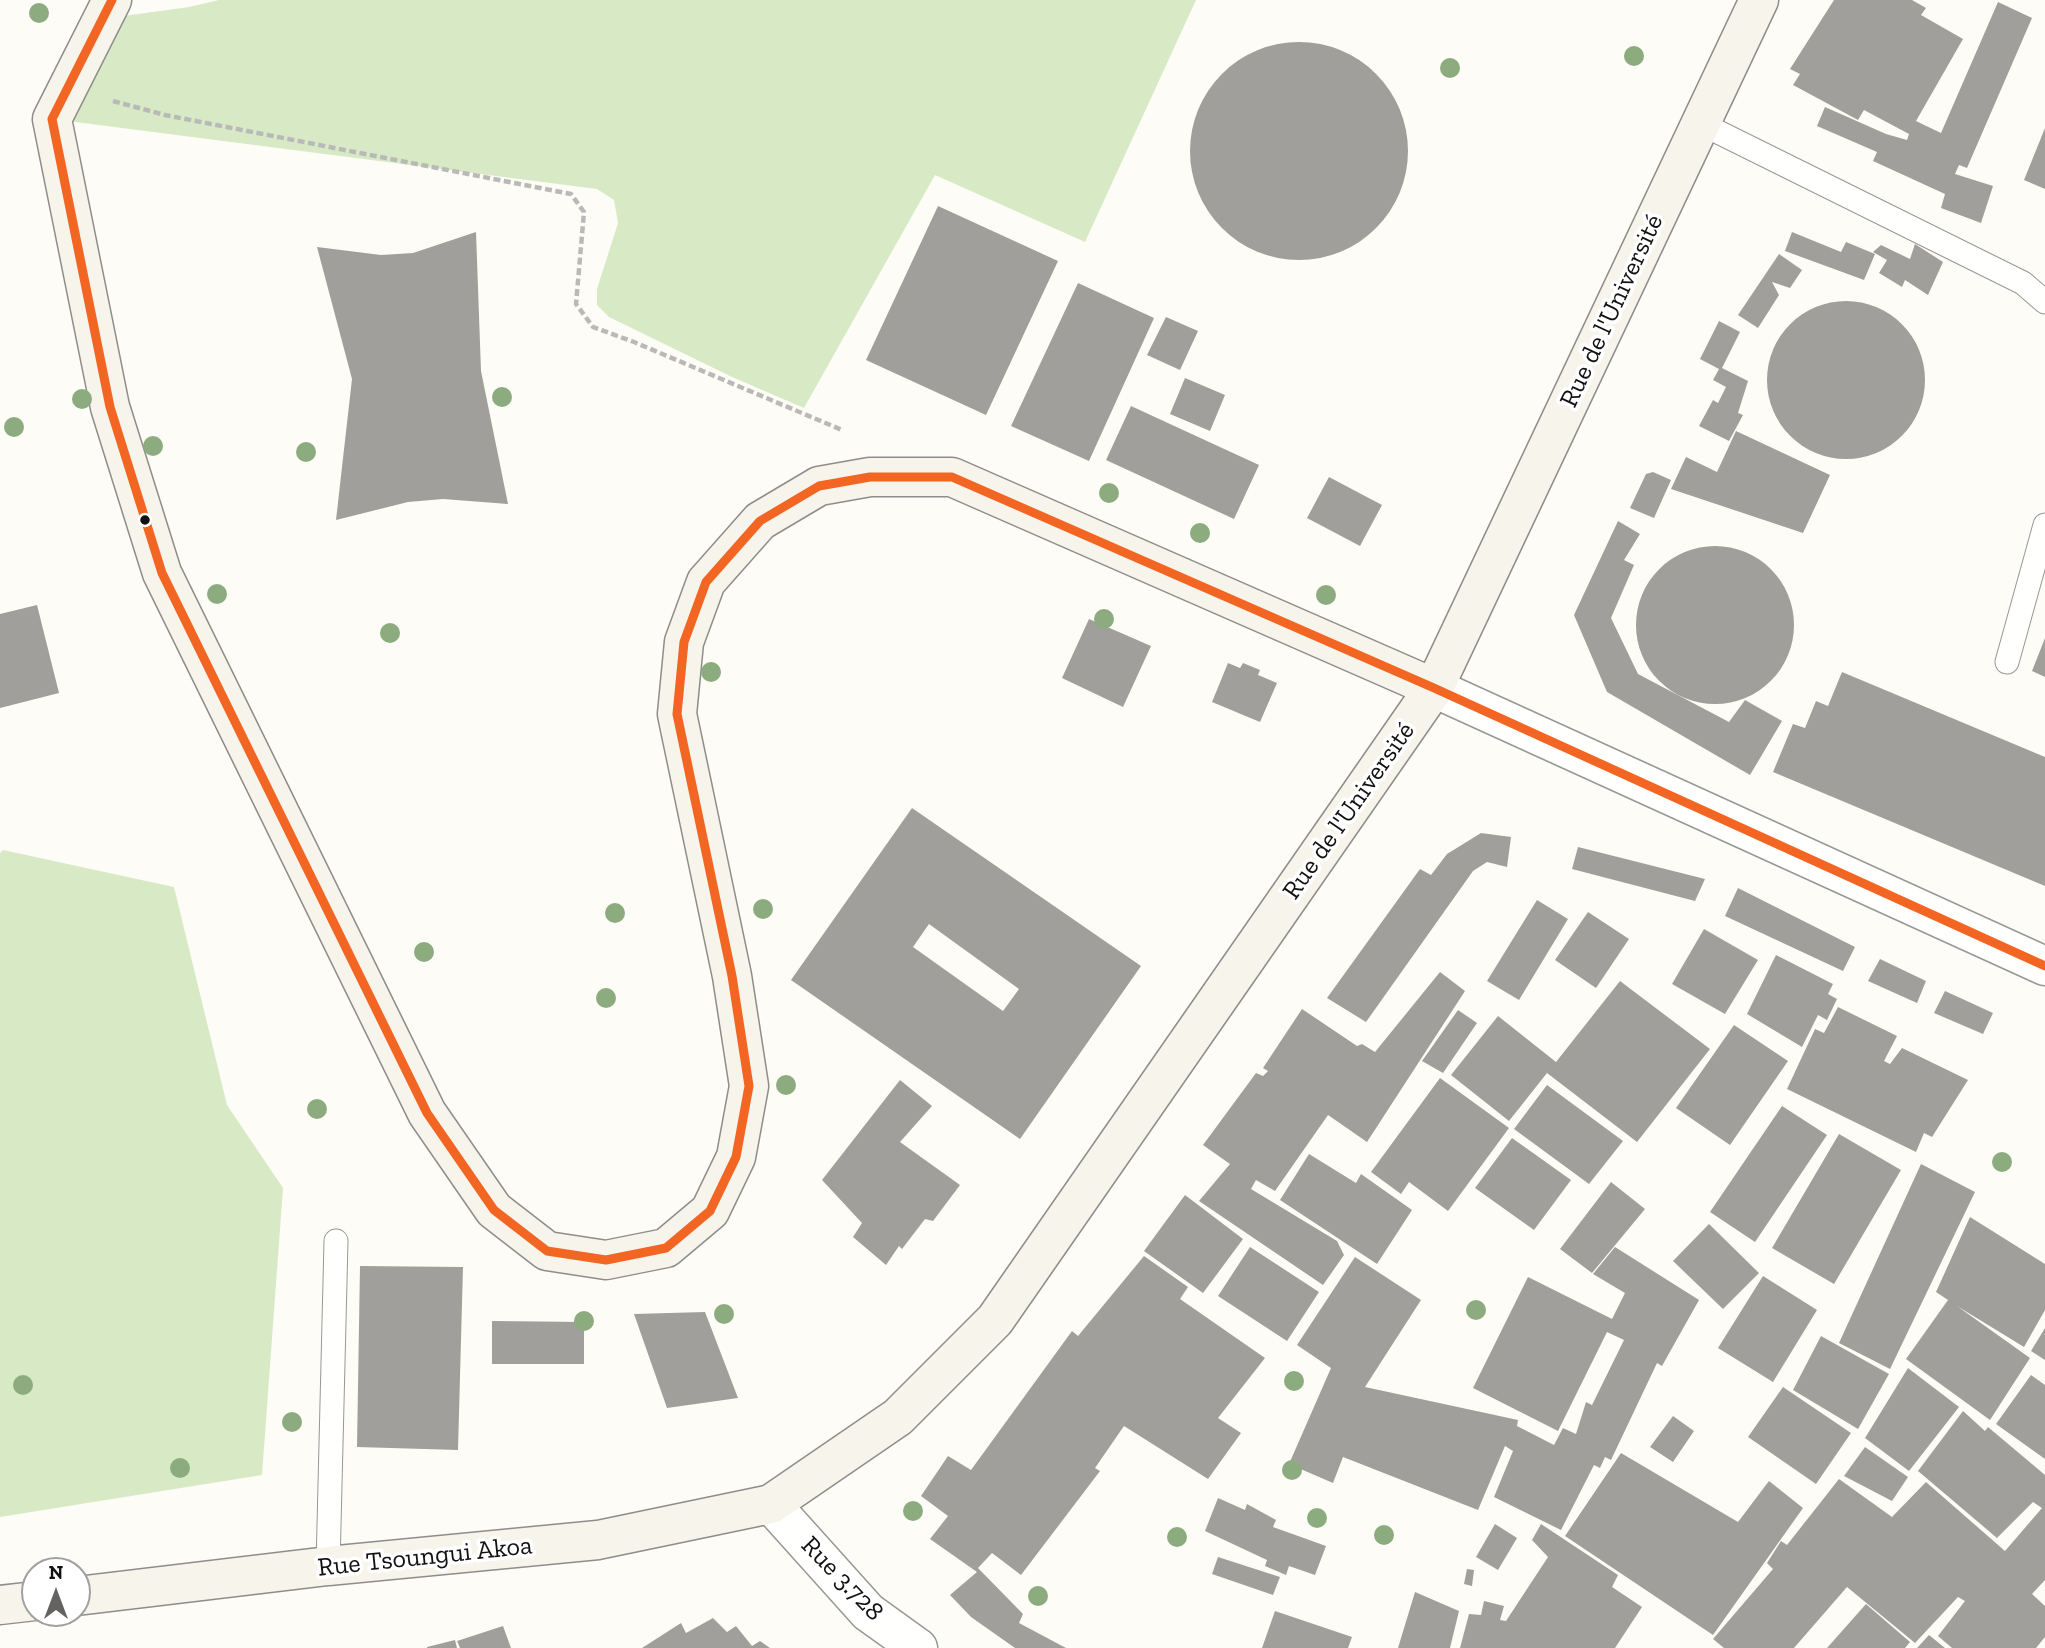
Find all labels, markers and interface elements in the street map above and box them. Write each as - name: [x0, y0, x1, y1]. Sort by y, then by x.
- street label: Rue de l'Université: [1554, 210, 1670, 412]
- unlabelled marker: [138, 513, 152, 527]
- street label: Rue de l'Université: [1276, 716, 1422, 906]
- street label: Rue Tsoungui Akoa: [316, 1530, 534, 1584]
- street label: Rue 3.728: [794, 1530, 890, 1628]
- north arrow: [21, 1557, 91, 1627]
- text: N: [49, 1561, 63, 1584]

